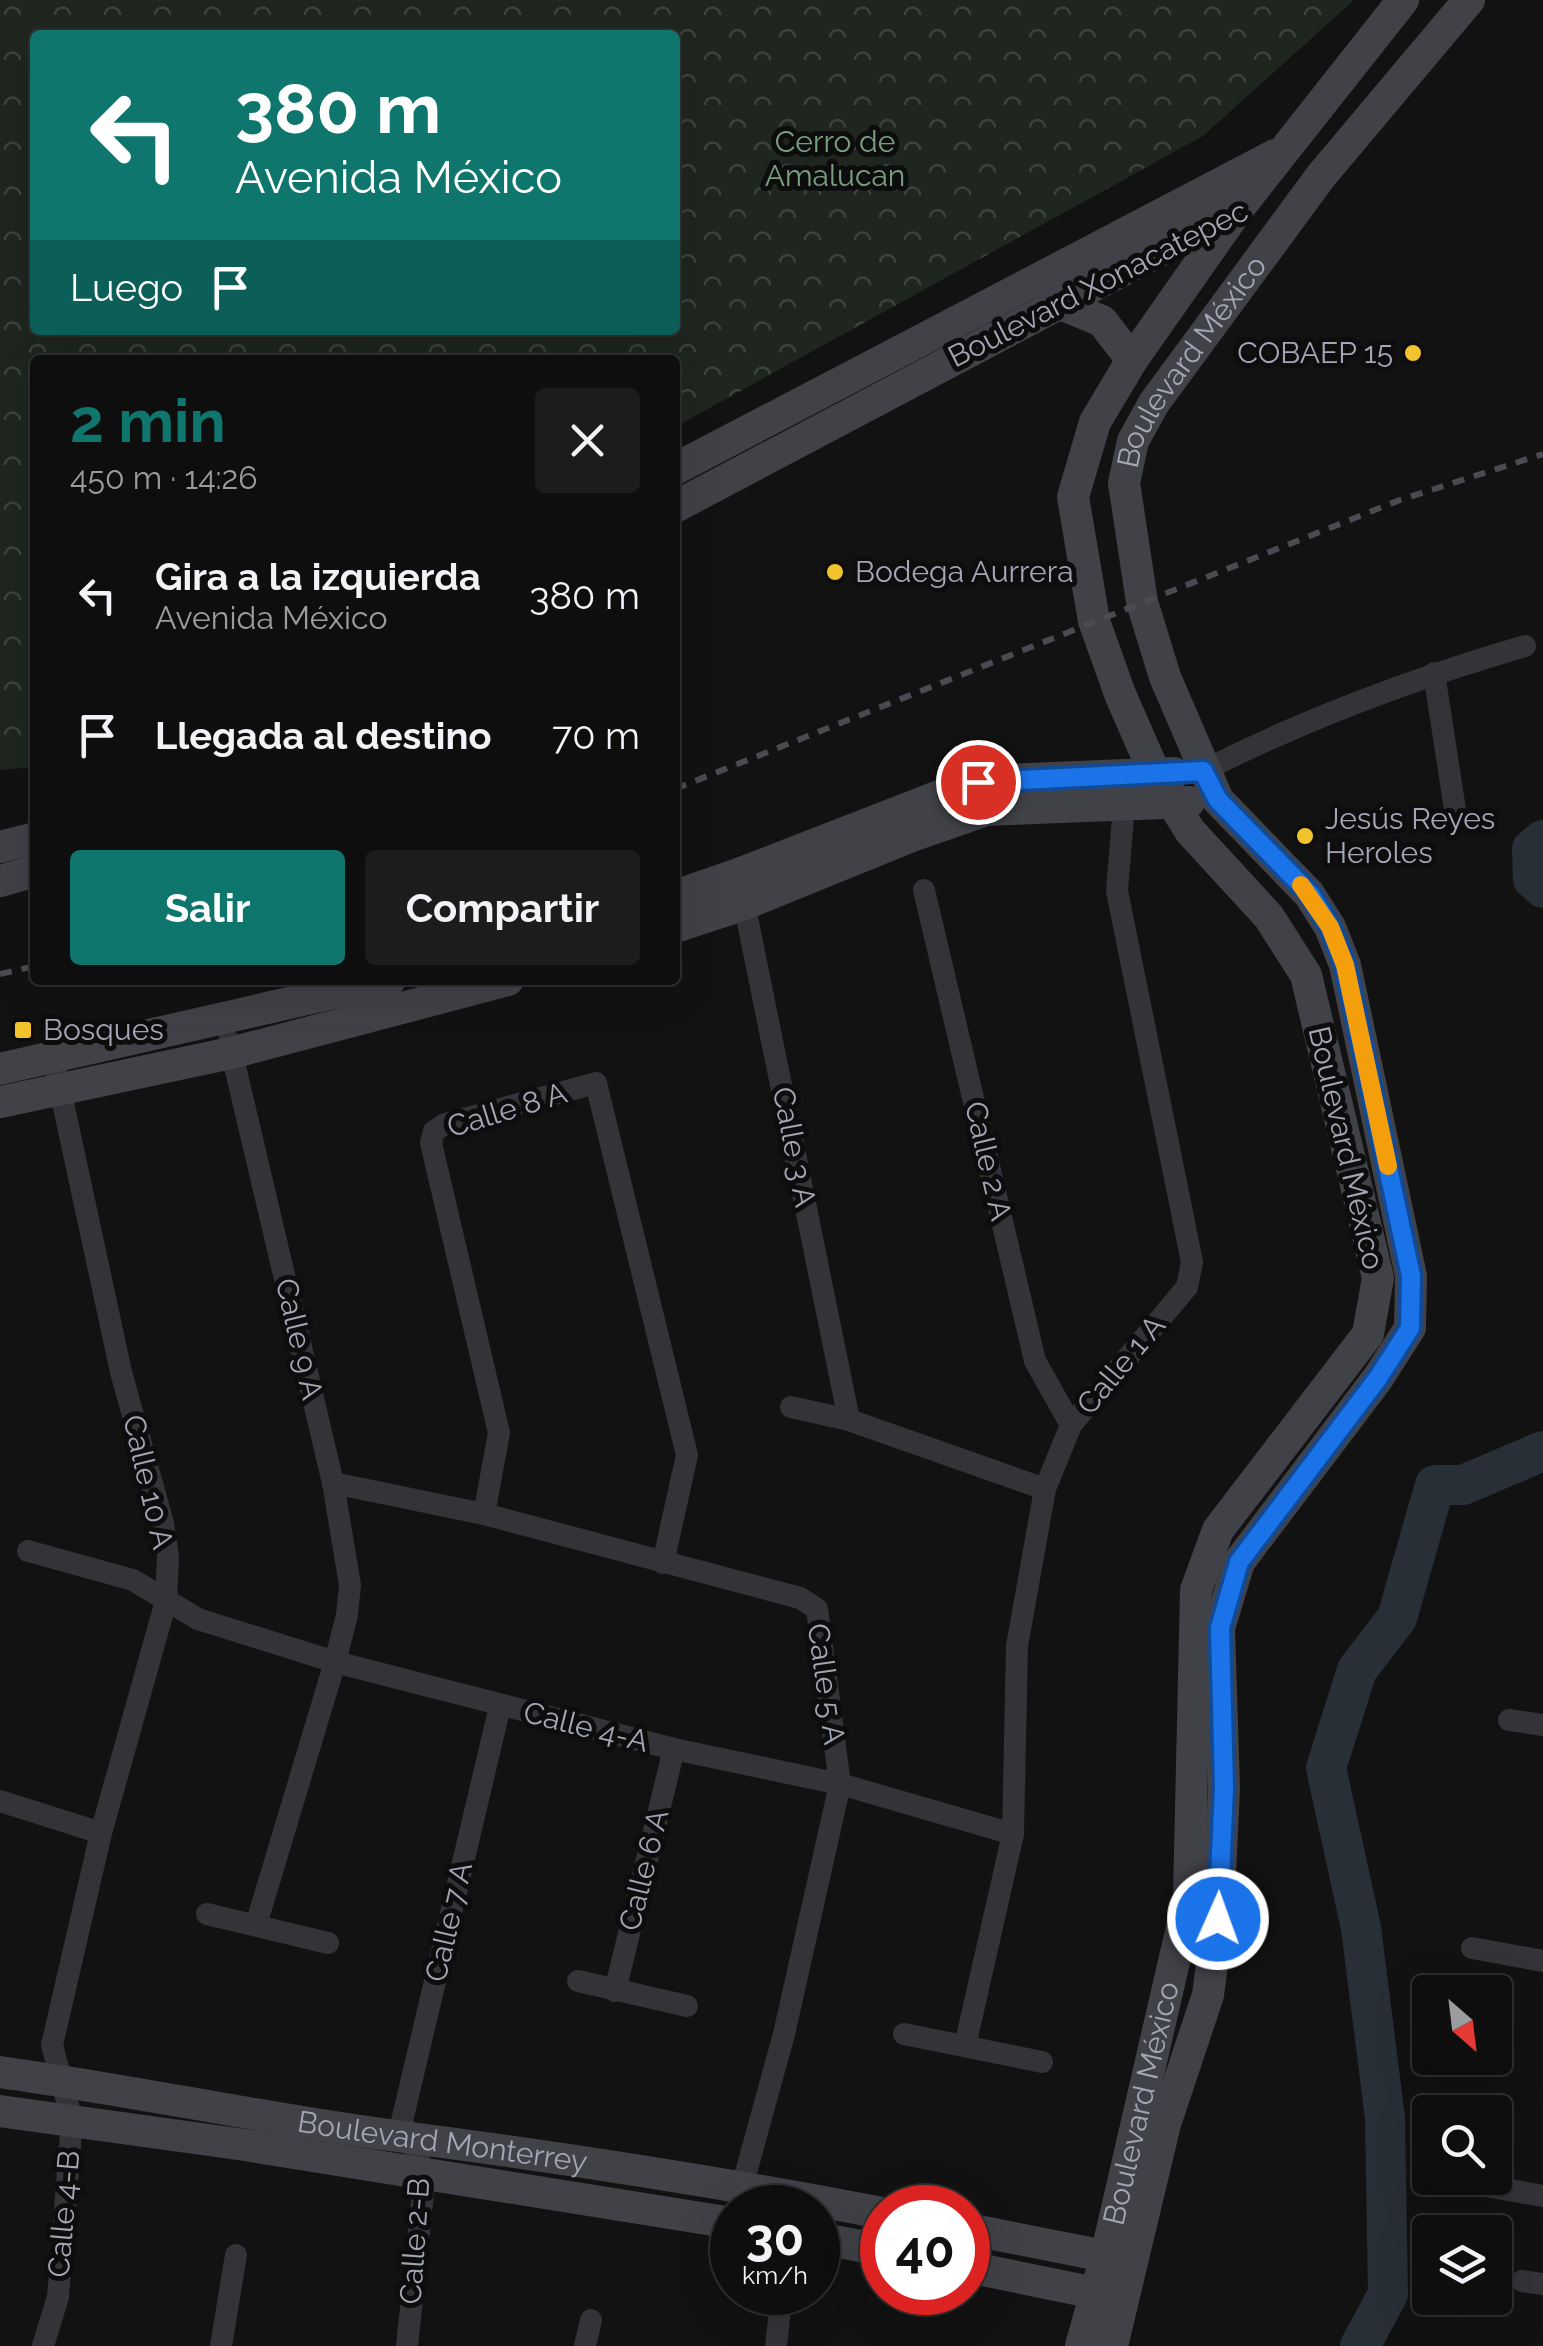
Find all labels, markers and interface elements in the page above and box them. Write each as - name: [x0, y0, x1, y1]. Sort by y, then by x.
- text: 380 m: [235, 67, 441, 149]
- icon: left: [70, 70, 200, 200]
- park label: Cerro de Amalucan: [765, 124, 905, 193]
- text: Avenida México: [235, 151, 562, 204]
- street label: Boulevard Xonacatepec: [942, 193, 1253, 374]
- street label: Boulevard México: [1110, 249, 1273, 471]
- icon: arrive: [203, 260, 258, 315]
- text: Luego: [70, 265, 183, 310]
- place label: COBAEP 15: [1237, 335, 1393, 370]
- marker: COBAEP 15: [1402, 342, 1424, 364]
- text: 2 min: [70, 386, 226, 456]
- button: close: [535, 388, 640, 493]
- text: 450 m · 14:26: [70, 459, 258, 496]
- text: Gira a la izquierda: [155, 554, 481, 599]
- place label: Bodega Aurrera: [855, 554, 1073, 589]
- marker: Bodega Aurrera: [824, 561, 846, 583]
- icon: left: [70, 568, 125, 623]
- text: 380 m: [529, 573, 640, 618]
- text: Avenida México: [155, 599, 387, 636]
- icon: arrive: [70, 708, 125, 763]
- text: Llegada al destino: [155, 713, 492, 758]
- text: 70 m: [552, 713, 640, 758]
- pin: [936, 740, 1021, 825]
- icon: arrive: [951, 755, 1006, 810]
- place label: Jesús Reyes Heroles: [1325, 801, 1495, 870]
- marker: Jesús Reyes Heroles: [1294, 825, 1316, 847]
- button: Salir: [70, 850, 345, 965]
- button: Compartir: [365, 850, 640, 965]
- place label: Bosques: [43, 1012, 164, 1047]
- marker: Bosques: [12, 1019, 34, 1041]
- street label: Boulevard México: [1302, 1023, 1391, 1273]
- street label: Calle 8 A: [443, 1075, 571, 1144]
- street label: Calle 3 A: [766, 1084, 823, 1210]
- street label: Calle 2 A: [958, 1098, 1019, 1224]
- street label: Calle 9 A: [269, 1275, 330, 1403]
- street label: Calle 1 A: [1069, 1308, 1172, 1421]
- street label: Calle 10 A: [116, 1411, 181, 1552]
- street label: Calle 5 A: [801, 1621, 852, 1747]
- street label: Calle 4-A: [520, 1694, 652, 1759]
- street label: Calle 6 A: [612, 1806, 675, 1934]
- street label: Calle 7 A: [418, 1859, 479, 1985]
- position arrow: [1166, 1867, 1270, 1971]
- north arrow: [1412, 1975, 1512, 2075]
- map controls: [1412, 1975, 1512, 2315]
- street label: Boulevard México: [1096, 1978, 1186, 2228]
- button: search: [1412, 2095, 1512, 2195]
- street label: Boulevard Monterrey: [295, 2104, 590, 2179]
- street label: Calle 4-B: [41, 2149, 86, 2279]
- street label: Calle 2-B: [393, 2177, 436, 2305]
- speed limit sign: 40: [860, 2185, 990, 2315]
- text: 30: [746, 2208, 804, 2267]
- button: layers: [1412, 2215, 1512, 2315]
- text: km/h: [742, 2260, 808, 2290]

